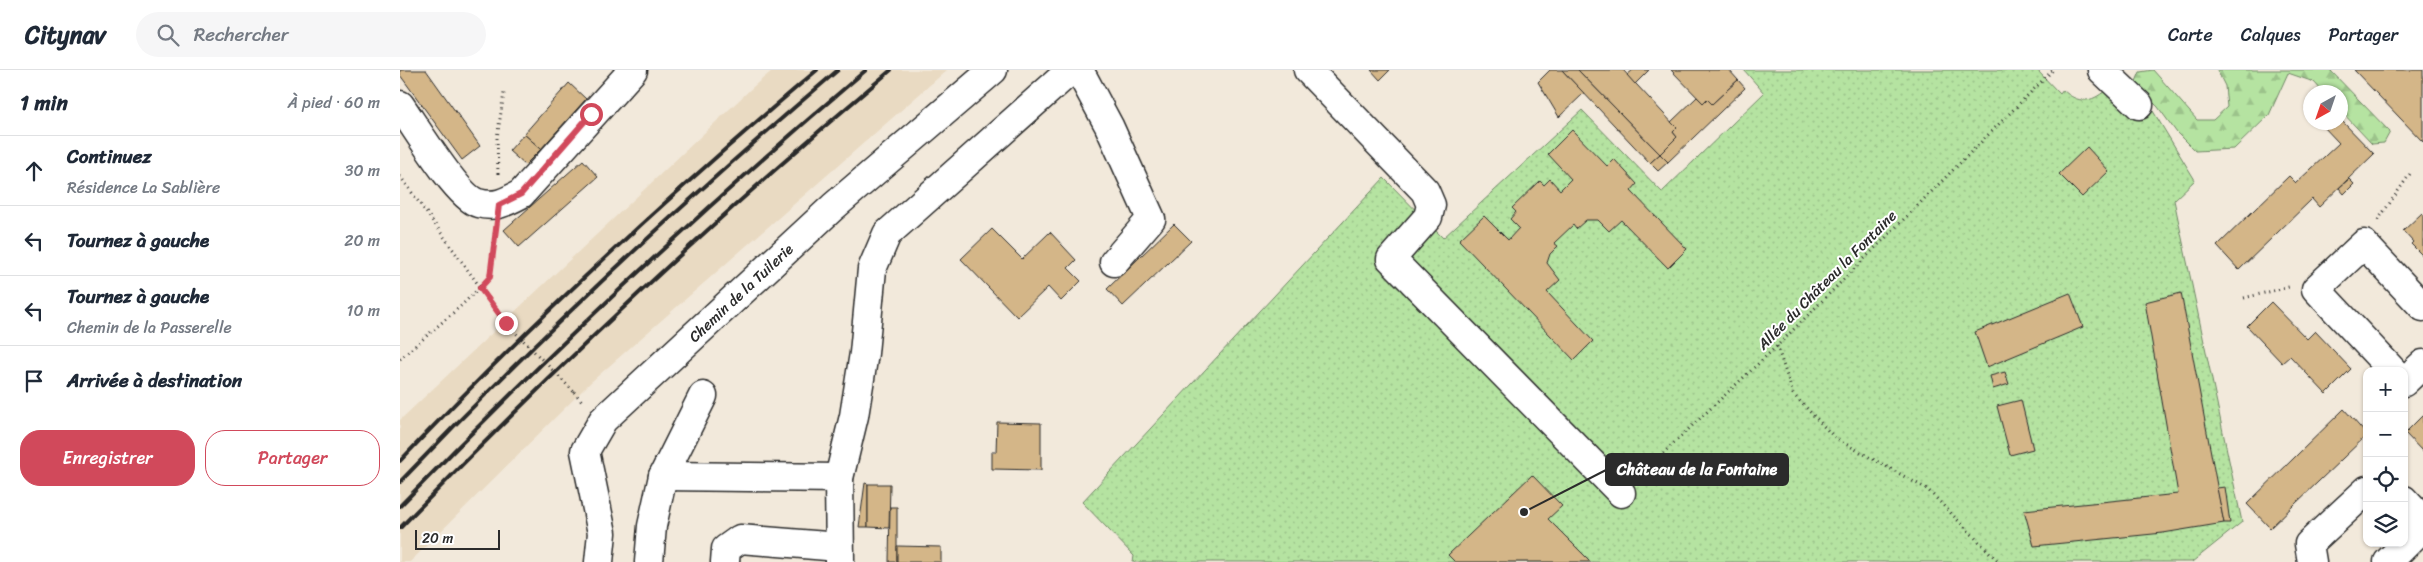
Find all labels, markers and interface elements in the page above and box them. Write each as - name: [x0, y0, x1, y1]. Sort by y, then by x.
- search box: [136, 12, 486, 57]
- text: Citynav: [25, 14, 106, 56]
- text: Rechercher: [194, 18, 288, 51]
- text: Carte: [2168, 19, 2213, 51]
- text: Calques: [2241, 19, 2301, 51]
- text: Partager: [2329, 19, 2398, 51]
- icon: search: [154, 21, 182, 49]
- text: 1 min: [20, 84, 68, 122]
- north arrow: [2303, 85, 2348, 130]
- text: À pied · 60 m: [288, 88, 380, 117]
- route start: [580, 103, 603, 126]
- text: Continuez: [67, 140, 152, 173]
- text: 30 m: [345, 156, 380, 185]
- icon: ahead: [20, 157, 48, 185]
- text: Résidence La Sablière: [67, 173, 220, 202]
- street label: Allée du Château la Fontaine: [1750, 204, 1903, 357]
- text: Tournez à gauche: [67, 224, 209, 257]
- text: 20 m: [344, 226, 380, 255]
- icon: left: [20, 227, 48, 255]
- street label: Chemin de la Tuilerie: [682, 237, 800, 349]
- text: Tournez à gauche: [67, 280, 209, 313]
- text: 10 m: [347, 296, 380, 325]
- icon: left: [20, 297, 48, 325]
- route end: [495, 312, 518, 335]
- text: Chemin de la Passerelle: [67, 313, 232, 342]
- text: Arrivée à destination: [67, 364, 242, 397]
- icon: arrive: [20, 367, 48, 395]
- map controls: [2363, 367, 2408, 547]
- button: +: [2363, 367, 2408, 412]
- button: −: [2363, 412, 2408, 457]
- button: Enregistrer: [20, 430, 195, 486]
- button: Partager: [205, 430, 380, 486]
- callout: Château de la Fontaine: [1606, 454, 1788, 485]
- text: Château de la Fontaine: [1616, 455, 1778, 484]
- button: locate: [2363, 457, 2408, 502]
- button: layers: [2363, 502, 2408, 547]
- text: 20 m: [422, 526, 453, 551]
- scale bar: [415, 527, 500, 550]

